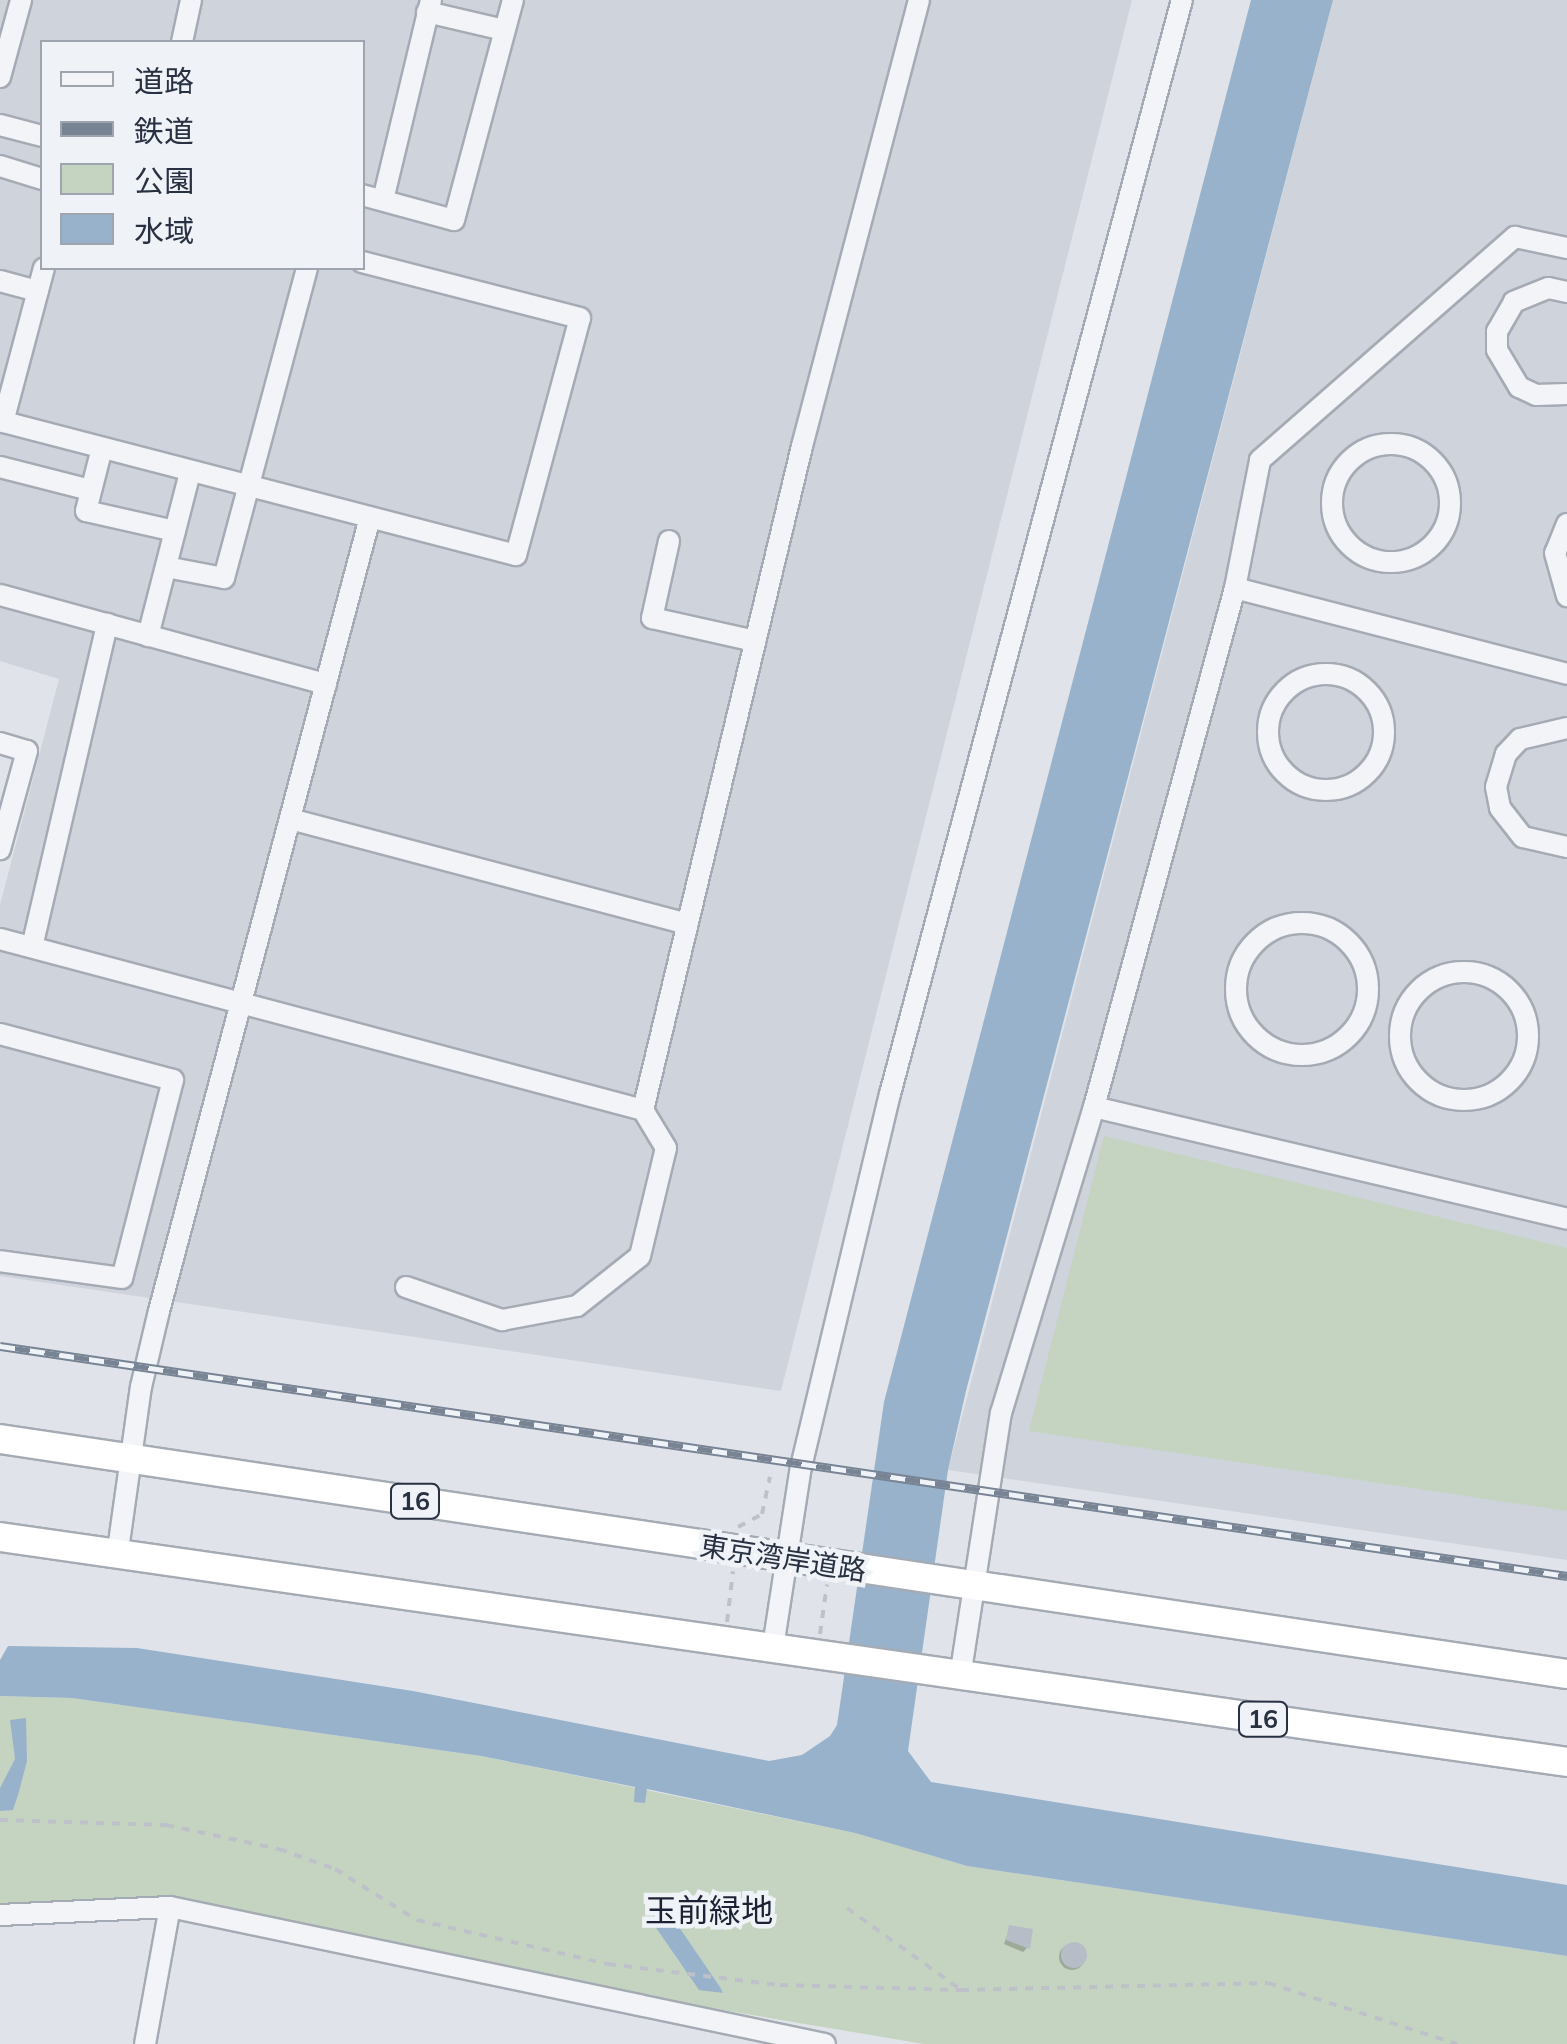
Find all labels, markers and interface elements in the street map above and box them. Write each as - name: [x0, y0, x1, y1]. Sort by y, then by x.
- legend: [40, 40, 365, 270]
- text: 道路: [134, 62, 194, 100]
- text: 鉄道: [134, 112, 194, 150]
- text: 公園: [134, 162, 194, 200]
- text: 水域: [134, 212, 194, 250]
- road number: 16: [390, 1481, 440, 1521]
- street label: 東京湾岸道路: [697, 1528, 869, 1588]
- road number: 16: [1238, 1699, 1288, 1739]
- district label: 玉前緑地: [645, 1891, 773, 1929]

